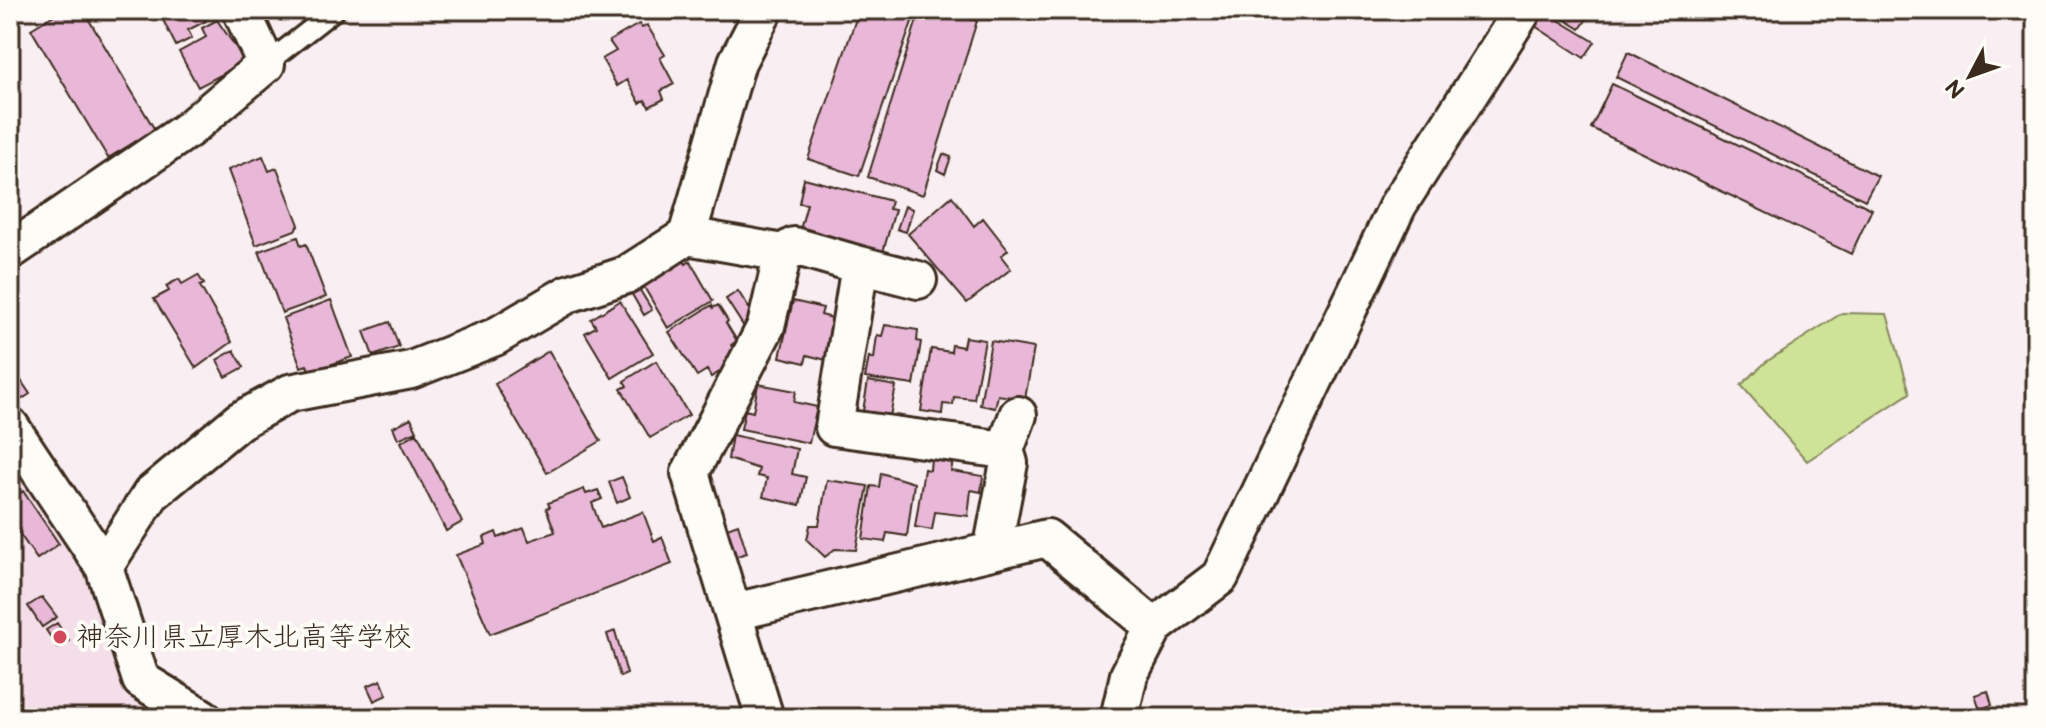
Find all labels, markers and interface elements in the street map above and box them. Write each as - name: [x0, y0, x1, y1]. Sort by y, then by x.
- north arrow: [1930, 36, 2010, 116]
- text: N: [1940, 73, 1972, 103]
- place label: 神奈川県立厚木北高等学校: [76, 621, 412, 654]
- marker: 神奈川県立厚木北高等学校: [51, 628, 69, 646]

